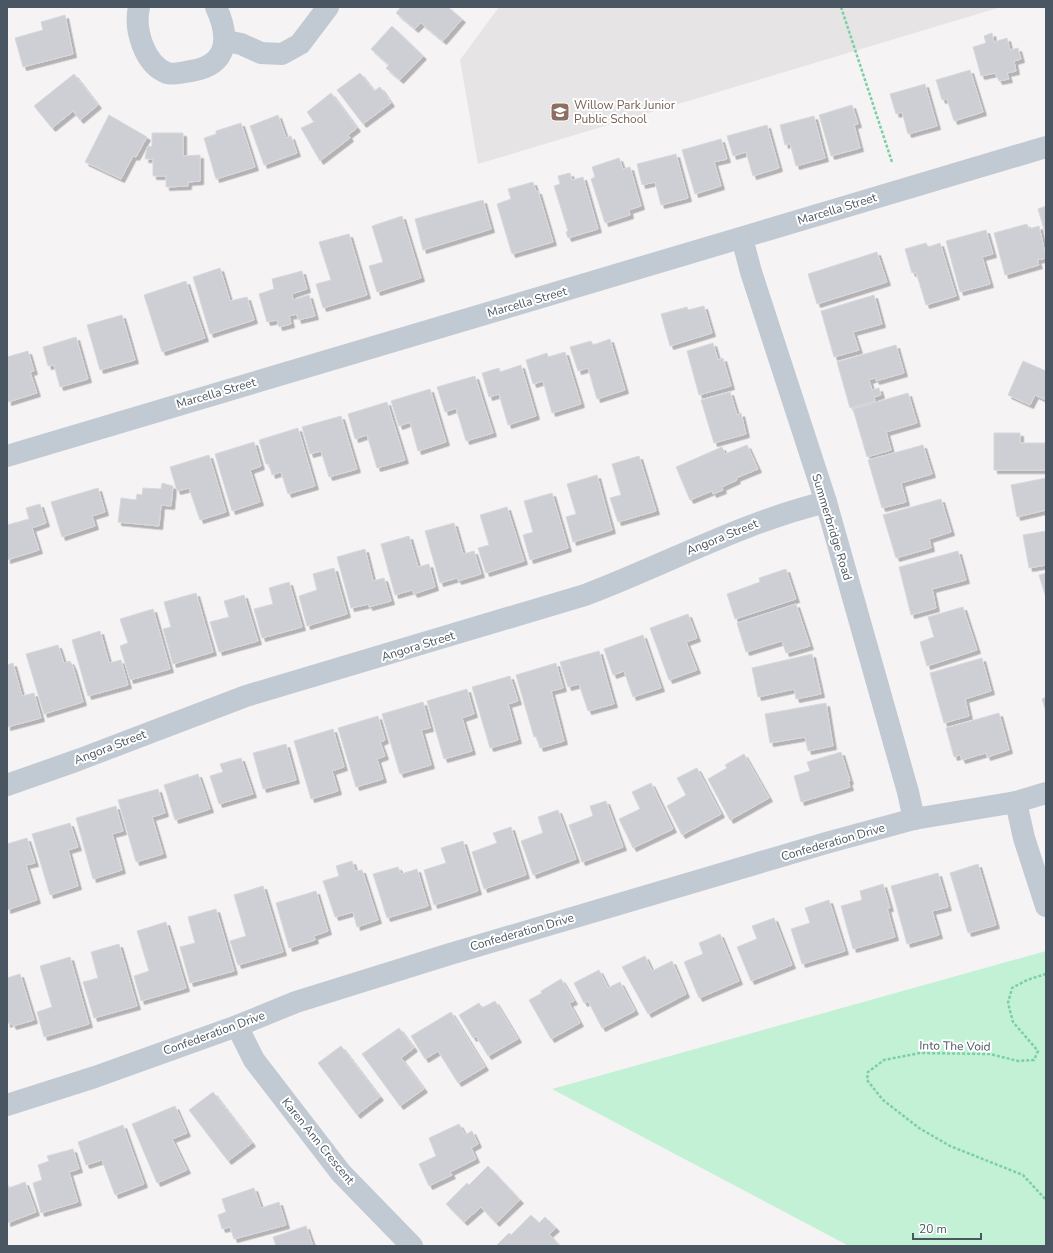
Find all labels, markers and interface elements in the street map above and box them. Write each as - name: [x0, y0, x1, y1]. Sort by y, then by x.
- place label: Willow Park Junior Public School: [574, 97, 676, 127]
- school or university icon: Willow Park Junior Public School: [549, 101, 571, 123]
- street label: Marcella Street: [795, 189, 879, 229]
- street label: Marcella Street: [485, 283, 569, 321]
- street label: Marcella Street: [174, 374, 258, 412]
- street label: Summerbridge Road: [808, 472, 856, 582]
- street label: Angora Street: [684, 515, 761, 559]
- street label: Angora Street: [379, 627, 457, 665]
- street label: Angora Street: [72, 726, 149, 768]
- street label: Confederation Drive: [779, 820, 887, 864]
- street label: Confederation Drive: [468, 910, 576, 954]
- street label: Confederation Drive: [161, 1007, 267, 1059]
- street label: Into The Void: [919, 1037, 991, 1055]
- street label: Karen Ann Crescent: [278, 1094, 358, 1188]
- scale bar: [913, 1215, 981, 1241]
- text: 20 m: [919, 1221, 947, 1237]

